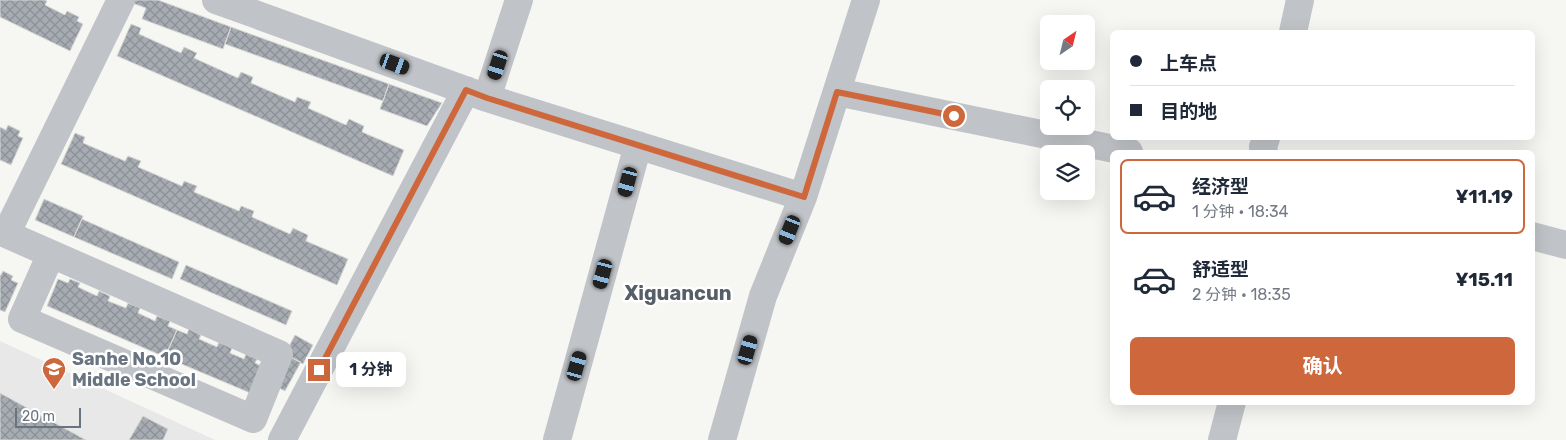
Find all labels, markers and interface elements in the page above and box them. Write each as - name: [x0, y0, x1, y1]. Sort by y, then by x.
- north arrow: [1040, 15, 1095, 70]
- map controls: [1040, 15, 1095, 200]
- car: [486, 48, 509, 82]
- car: [378, 52, 411, 76]
- text: 上车点: [1160, 52, 1217, 75]
- button: locate: [1040, 80, 1095, 135]
- text: 目的地: [1160, 100, 1217, 123]
- route start: [943, 105, 965, 127]
- button: layers: [1040, 145, 1095, 200]
- car: [616, 166, 639, 198]
- icon: car: [1132, 174, 1177, 219]
- text: 经济型: [1192, 175, 1249, 198]
- text: ¥11.19: [1455, 185, 1513, 208]
- text: 1 分钟 · 18:34: [1192, 202, 1289, 221]
- car: [777, 213, 802, 247]
- icon: car: [1132, 257, 1177, 302]
- car: [591, 258, 614, 290]
- text: 舒适型: [1192, 258, 1249, 281]
- text: ¥15.11: [1455, 268, 1513, 291]
- district label: Xiguancun: [624, 281, 732, 305]
- text: 2 分钟 · 18:35: [1192, 285, 1291, 304]
- car: [736, 334, 759, 366]
- button: 确认: [1130, 337, 1515, 395]
- place label: Sanhe No.10 Middle School: [72, 348, 196, 391]
- car: [565, 350, 588, 382]
- callout: 1 分钟: [336, 352, 406, 388]
- school or university icon: Sanhe No.10 Middle School: [41, 356, 67, 390]
- route end: [308, 359, 330, 381]
- text: 1 分钟: [349, 360, 393, 379]
- scale bar: [15, 405, 81, 428]
- text: 20 m: [22, 408, 55, 425]

